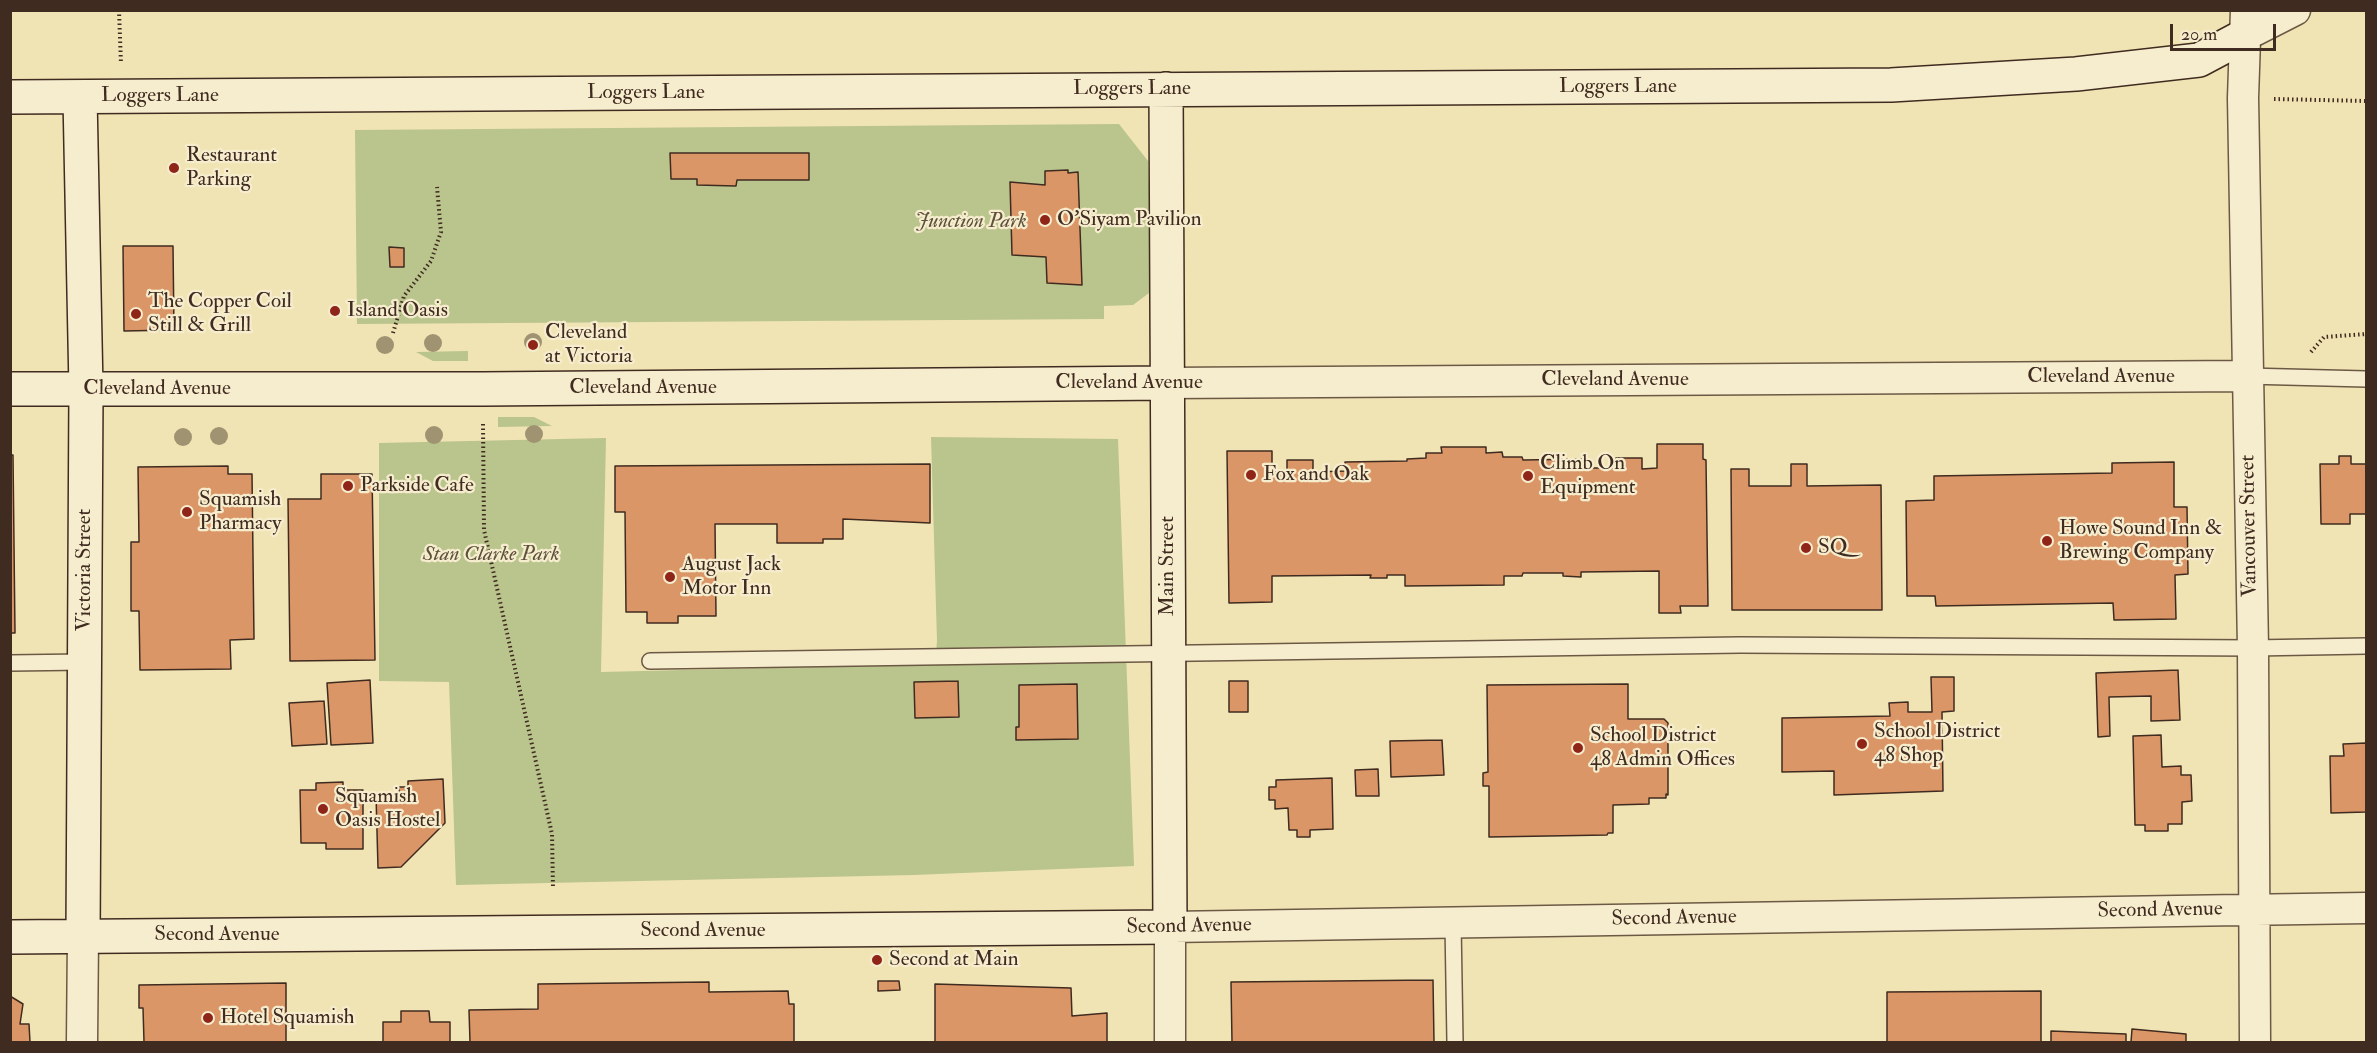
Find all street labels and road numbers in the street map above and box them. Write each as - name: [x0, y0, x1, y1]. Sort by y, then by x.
- street label: Loggers Lane: [1559, 74, 1677, 100]
- street label: Loggers Lane: [1073, 76, 1191, 102]
- street label: Loggers Lane: [587, 80, 705, 106]
- street label: Loggers Lane: [101, 83, 219, 109]
- street label: Cleveland Avenue: [2027, 364, 2175, 390]
- street label: Cleveland Avenue: [1541, 367, 1689, 393]
- street label: Cleveland Avenue: [1055, 370, 1203, 396]
- street label: Cleveland Avenue: [569, 375, 717, 401]
- street label: Cleveland Avenue: [83, 376, 231, 402]
- street label: Vancouver Street: [2236, 455, 2264, 597]
- street label: Victoria Street: [72, 509, 98, 631]
- street label: Main Street: [1155, 516, 1181, 616]
- street label: Second Avenue: [2097, 897, 2223, 925]
- street label: Second Avenue: [1611, 905, 1737, 933]
- street label: Second Avenue: [1126, 913, 1252, 941]
- street label: Second Avenue: [640, 918, 766, 944]
- street label: Second Avenue: [154, 922, 280, 948]

